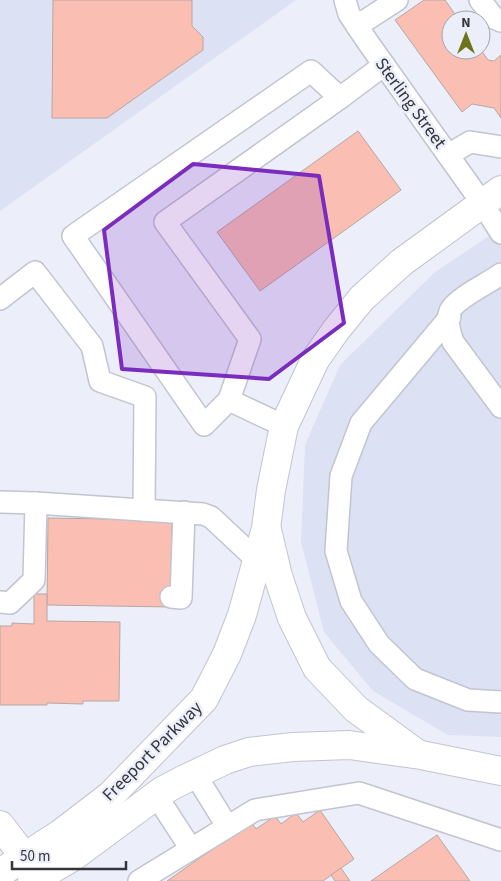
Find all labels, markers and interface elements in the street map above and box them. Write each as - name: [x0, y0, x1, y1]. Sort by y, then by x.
- north arrow: [441, 10, 491, 60]
- text: N: [461, 13, 471, 33]
- street label: Sterling Street: [369, 53, 452, 154]
- street label: Freeport Parkway: [97, 695, 208, 807]
- scale bar: [12, 838, 126, 870]
- text: 50 m: [20, 846, 50, 867]

